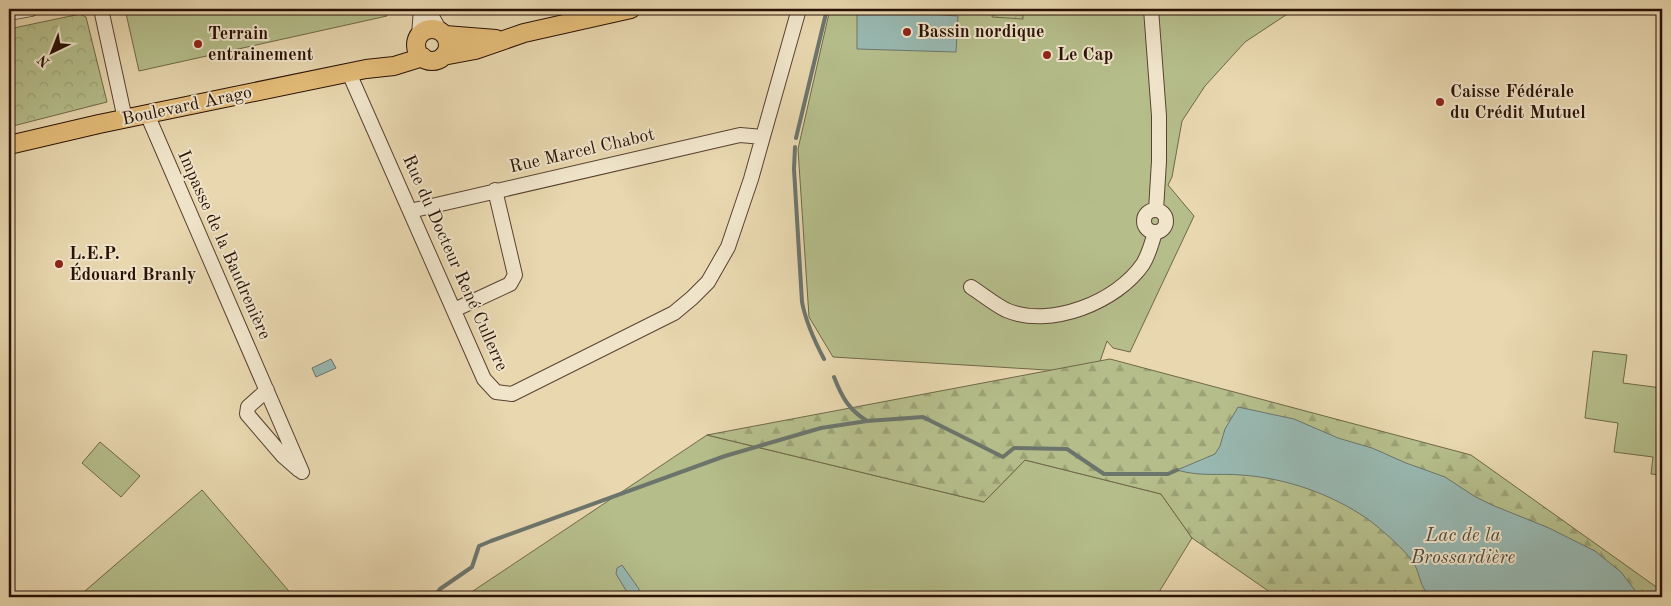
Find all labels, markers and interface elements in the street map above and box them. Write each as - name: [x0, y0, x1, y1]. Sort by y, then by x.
- place label: Bassin nordique: [917, 23, 1045, 41]
- place label: Terrain entrainement: [208, 25, 314, 64]
- marker: Bassin nordique: [901, 26, 913, 38]
- north arrow: [28, 28, 78, 78]
- marker: Terrain entrainement: [192, 38, 204, 50]
- place label: Le Cap: [1057, 46, 1113, 64]
- marker: Le Cap: [1041, 49, 1053, 61]
- text: N: [35, 52, 53, 70]
- street label: Boulevard Arago: [120, 83, 254, 129]
- place label: Caisse Fédérale du Crédit Mutuel: [1450, 83, 1586, 122]
- marker: Caisse Fédérale du Crédit Mutuel: [1434, 96, 1446, 108]
- street label: Rue Marcel Chabot: [508, 126, 656, 176]
- street label: Impasse de la Baudrenière: [174, 148, 274, 342]
- street label: Rue du Docteur René Cullerre: [399, 152, 511, 374]
- place label: L.E.P. Édouard Branly: [69, 245, 196, 284]
- marker: L.E.P. Édouard Branly: [53, 258, 65, 270]
- water label: Lac de la Brossardière: [1410, 527, 1515, 568]

